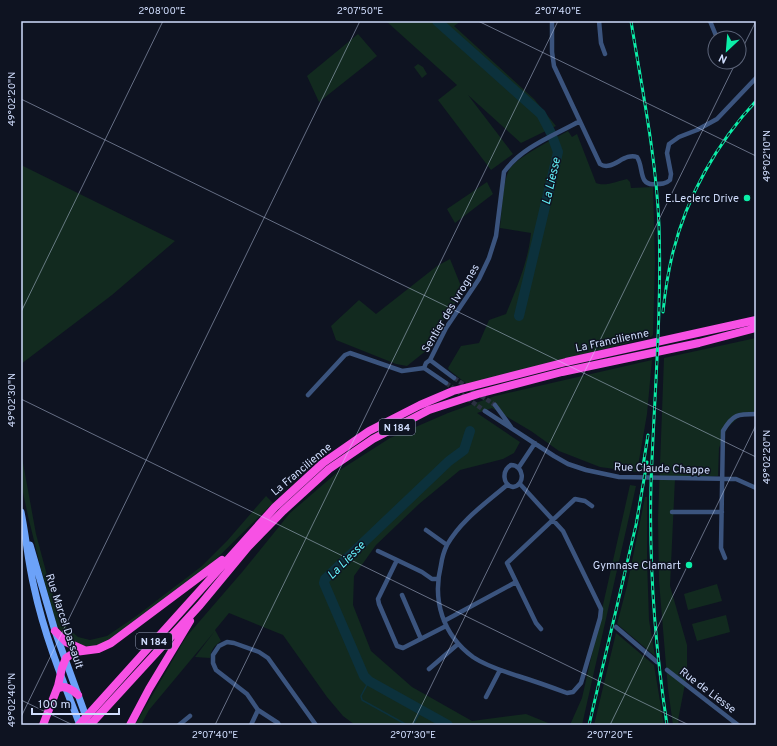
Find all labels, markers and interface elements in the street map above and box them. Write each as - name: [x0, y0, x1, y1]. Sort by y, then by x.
- text: 2°08'00"E: [138, 5, 186, 18]
- text: 2°07'50"E: [337, 5, 383, 18]
- text: 2°07'40"E: [535, 5, 581, 18]
- north arrow: [707, 30, 747, 70]
- text: N: [716, 50, 730, 66]
- text: 49°02'20"N: [6, 72, 19, 126]
- text: 49°02'10"N: [761, 130, 774, 182]
- water label: La Liesse: [539, 155, 565, 206]
- place label: E.Leclerc Drive: [665, 192, 739, 206]
- marker: E.Leclerc Drive: [742, 193, 752, 203]
- street label: Sentier des Ivrognes: [419, 262, 483, 355]
- street label: La Francilienne: [574, 326, 650, 356]
- text: 49°02'30"N: [6, 373, 19, 427]
- road number: N 184: [379, 419, 415, 435]
- text: 49°02'20"N: [761, 430, 774, 484]
- street label: La Francilienne: [268, 440, 335, 499]
- street label: Rue Claude Chappe: [614, 460, 710, 478]
- water label: La Liesse: [324, 538, 370, 583]
- place label: Gymnase Clamart: [593, 559, 681, 573]
- marker: Gymnase Clamart: [684, 560, 694, 570]
- street label: Rue Marcel Dassault: [42, 572, 86, 671]
- road number: N 184: [136, 633, 172, 649]
- street label: Rue de Liesse: [676, 665, 739, 717]
- text: 49°02'40"N: [6, 673, 19, 727]
- scale bar: [32, 690, 119, 716]
- text: 100 m: [38, 697, 71, 713]
- text: 2°07'40"E: [192, 729, 238, 742]
- text: 2°07'30"E: [390, 729, 436, 742]
- text: 2°07'20"E: [587, 729, 633, 742]

